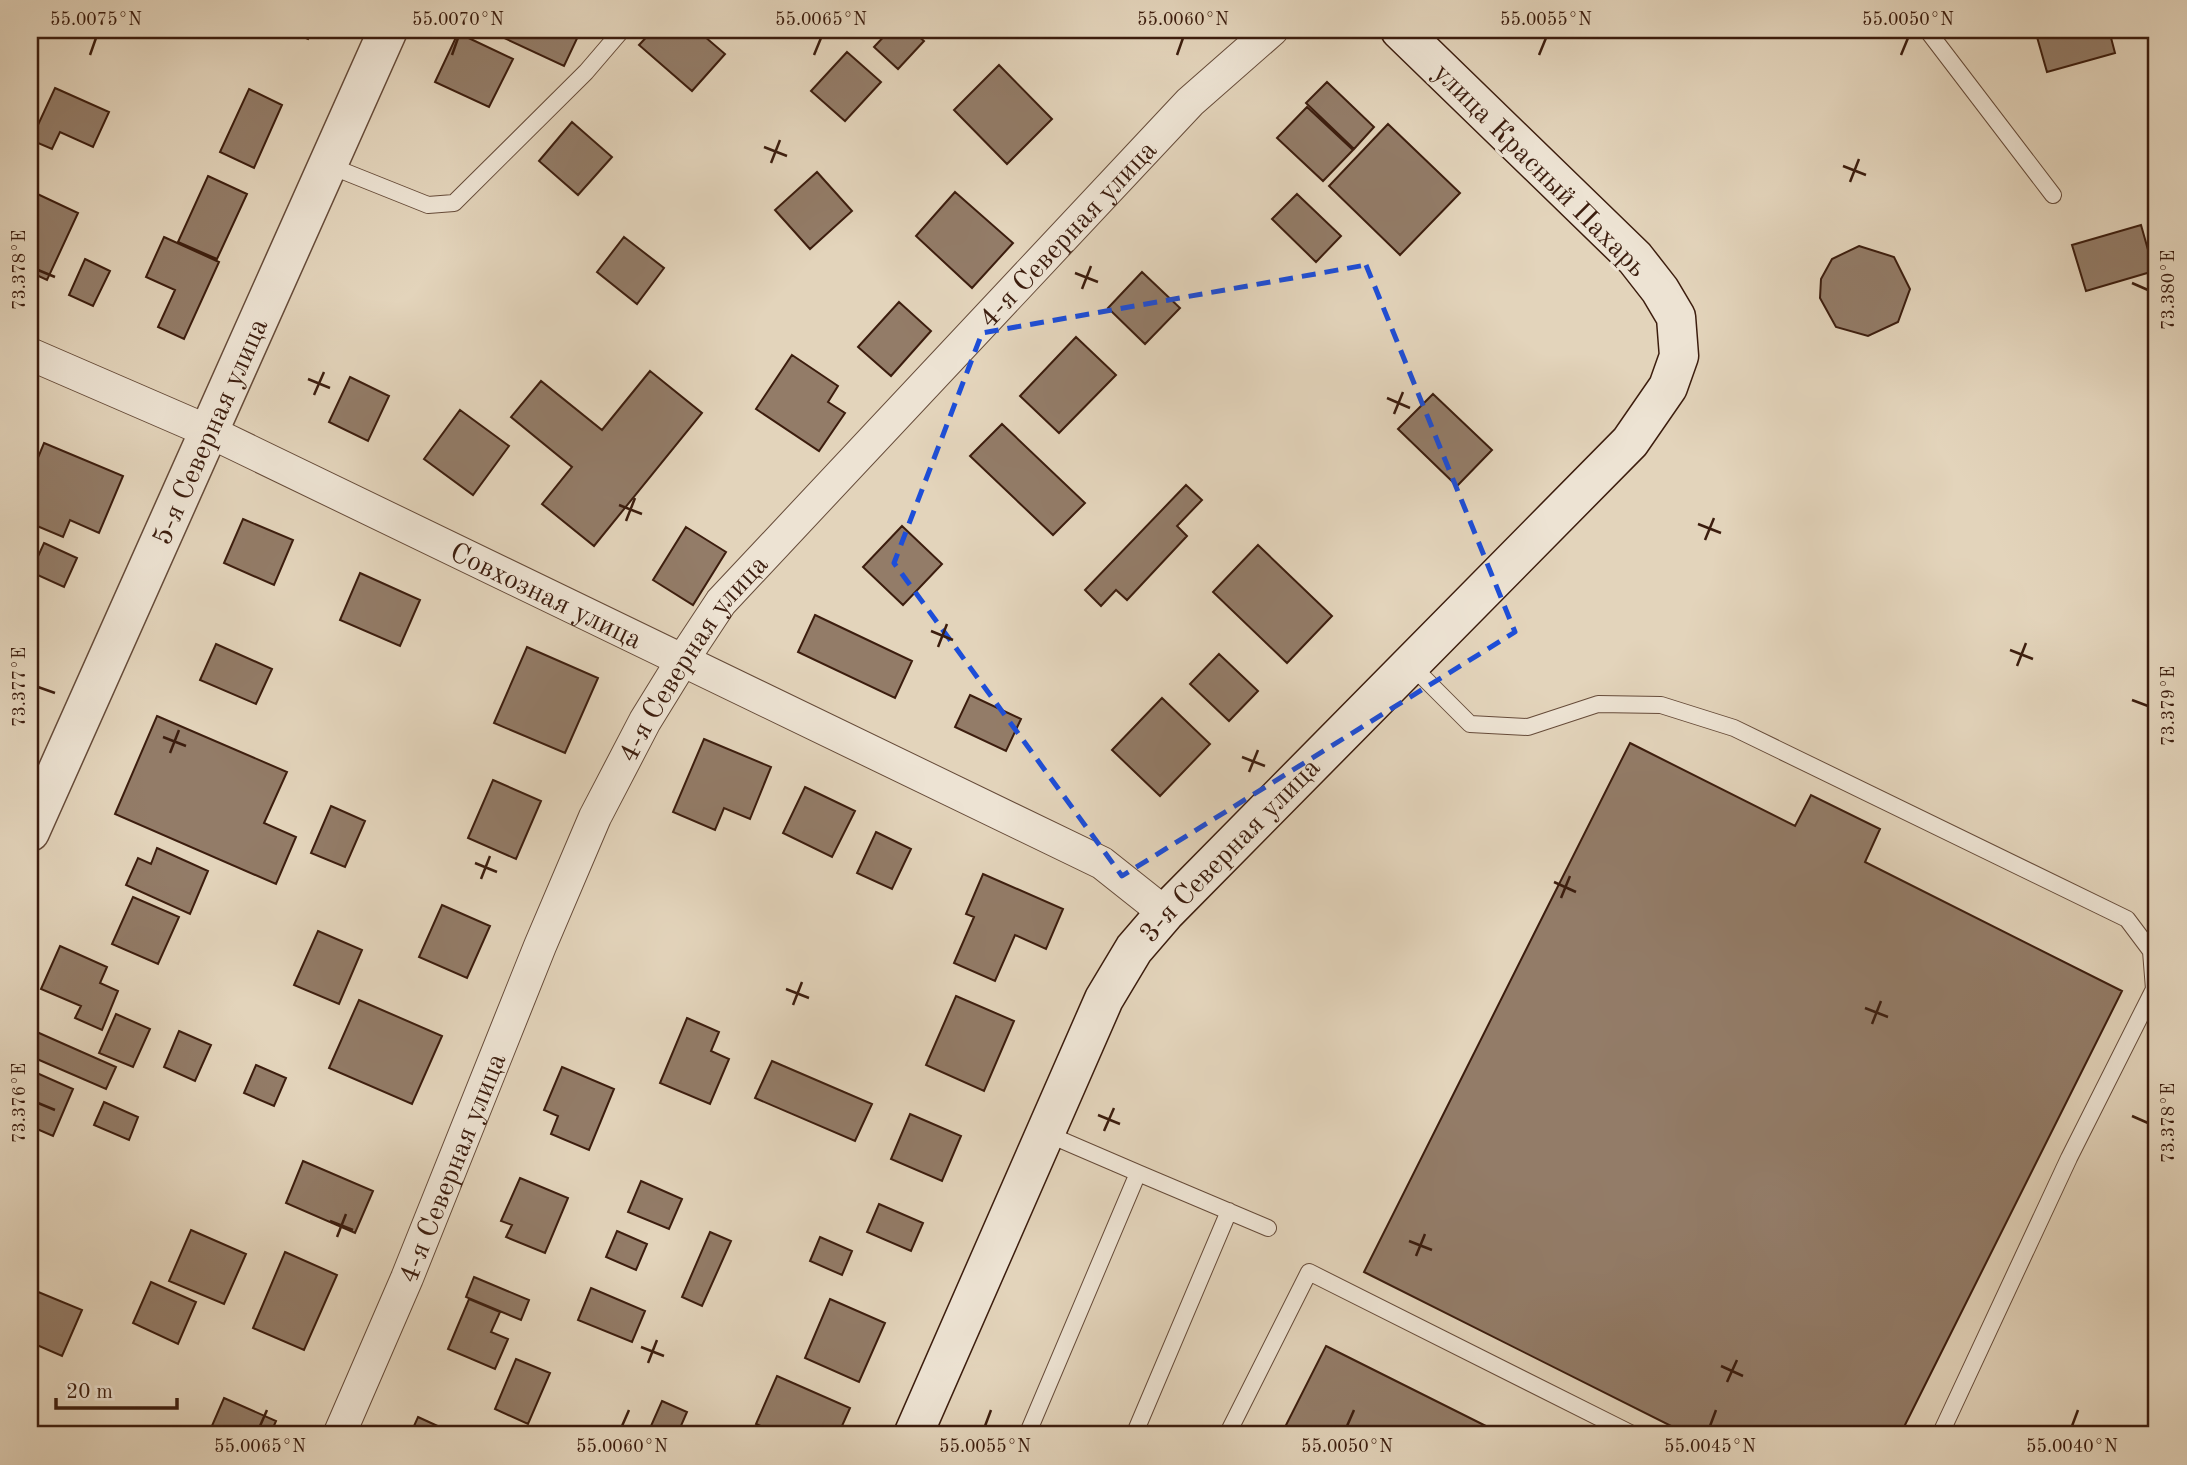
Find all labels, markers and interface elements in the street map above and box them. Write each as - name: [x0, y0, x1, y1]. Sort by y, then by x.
- text: 55.0075°N: [50, 11, 142, 29]
- text: 55.0070°N: [412, 11, 504, 29]
- text: 55.0065°N: [775, 11, 867, 29]
- text: 55.0060°N: [1137, 11, 1229, 29]
- text: 55.0055°N: [1500, 11, 1592, 29]
- text: 55.0050°N: [1862, 11, 1954, 29]
- street label: улица Красный Пахарь: [1427, 59, 1651, 283]
- street label: 4-я Северная улица: [975, 136, 1163, 334]
- text: 73.378°E: [11, 230, 29, 310]
- text: 73.380°E: [2160, 250, 2178, 330]
- street label: 5-я Северная улица: [149, 315, 274, 550]
- street label: Совхозная улица: [445, 539, 646, 656]
- street label: 4-я Северная улица: [615, 551, 775, 768]
- text: 73.377°E: [11, 647, 29, 727]
- text: 73.379°E: [2160, 666, 2178, 746]
- street label: 3-я Северная улица: [1136, 754, 1327, 949]
- street label: 4-я Северная улица: [395, 1050, 513, 1288]
- text: 73.376°E: [11, 1063, 29, 1143]
- text: 73.378°E: [2160, 1083, 2178, 1163]
- scale bar: [56, 1367, 177, 1411]
- text: 20 m: [66, 1382, 113, 1403]
- text: 55.0065°N: [214, 1438, 306, 1456]
- text: 55.0060°N: [576, 1438, 668, 1456]
- text: 55.0055°N: [939, 1438, 1031, 1456]
- text: 55.0050°N: [1301, 1438, 1393, 1456]
- text: 55.0045°N: [1664, 1438, 1756, 1456]
- text: 55.0040°N: [2026, 1438, 2118, 1456]

